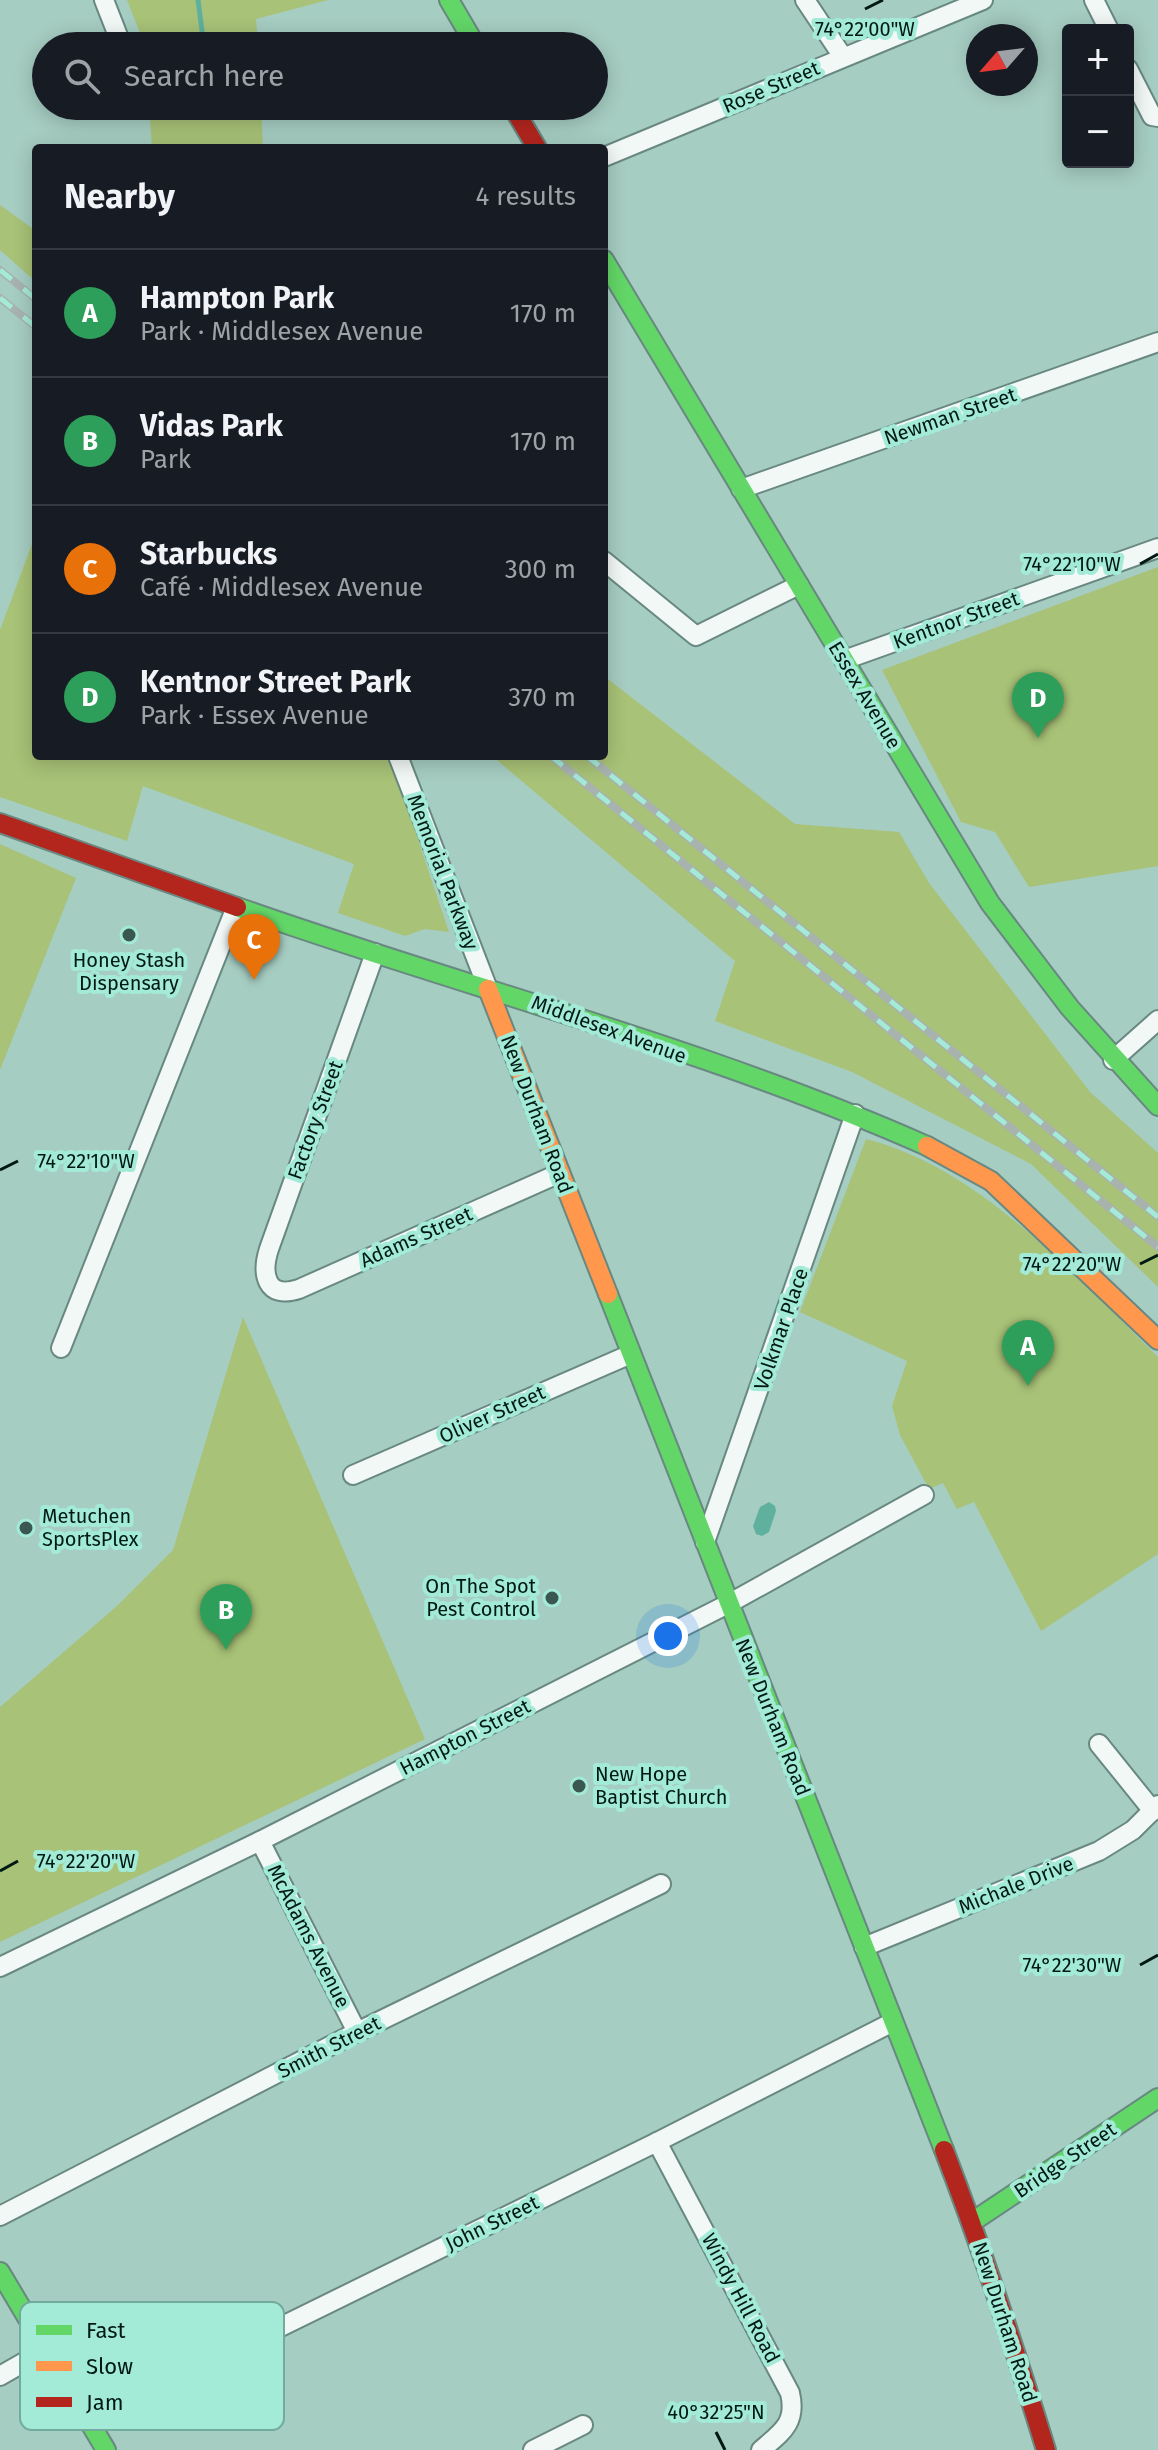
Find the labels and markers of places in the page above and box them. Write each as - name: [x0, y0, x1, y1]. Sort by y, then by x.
- pin: D: [1012, 672, 1064, 738]
- pin: C: [228, 914, 280, 980]
- marker: Honey Stash Dispensary: [120, 926, 138, 944]
- place label: Honey Stash Dispensary: [73, 948, 185, 995]
- pin: A: [1002, 1320, 1054, 1386]
- place label: Metuchen SportsPlex: [42, 1504, 139, 1551]
- marker: Metuchen SportsPlex: [17, 1519, 35, 1537]
- place label: On The Spot Pest Control: [425, 1574, 537, 1621]
- pin: B: [200, 1584, 252, 1650]
- marker: On The Spot Pest Control: [543, 1589, 561, 1607]
- place label: New Hope Baptist Church: [595, 1762, 727, 1809]
- marker: New Hope Baptist Church: [570, 1777, 588, 1795]

